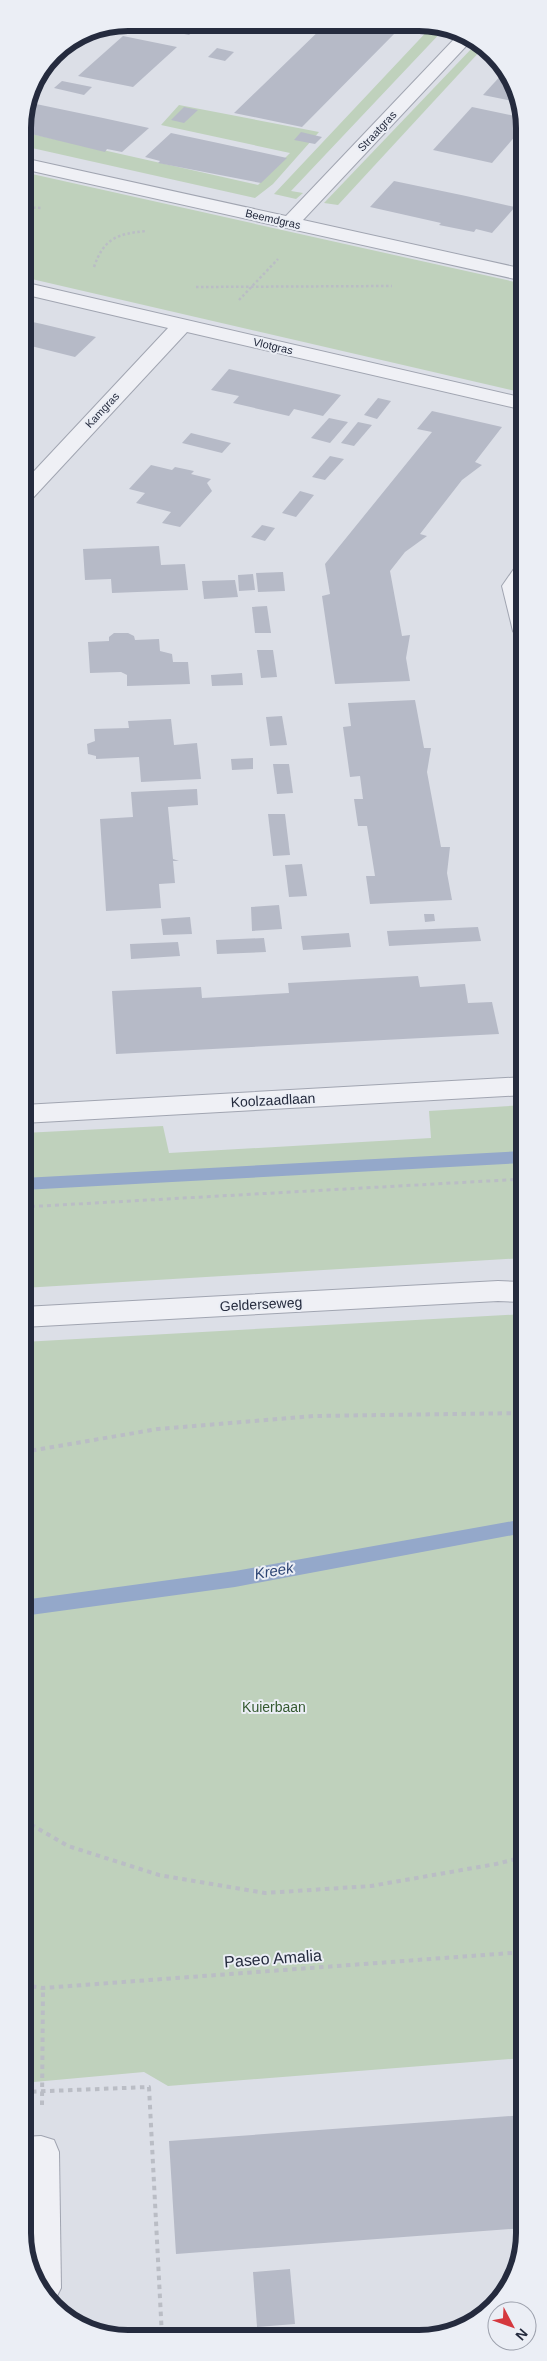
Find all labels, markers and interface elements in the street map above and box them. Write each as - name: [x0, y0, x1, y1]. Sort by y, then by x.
- street label: Straatgras: [355, 108, 399, 154]
- street label: Beemdgras: [244, 207, 302, 231]
- street label: Vlotgras: [252, 336, 294, 356]
- street label: Kamgras: [83, 389, 122, 430]
- street label: Koolzaadlaan: [230, 1090, 316, 1110]
- street label: Gelderseweg: [219, 1294, 303, 1314]
- water label: Kreek: [253, 1558, 296, 1582]
- park label: Kuierbaan: [242, 1699, 306, 1715]
- street label: Paseo Amalia: [224, 1947, 323, 1970]
- north arrow: [487, 2301, 537, 2351]
- text: N: [512, 2325, 531, 2344]

